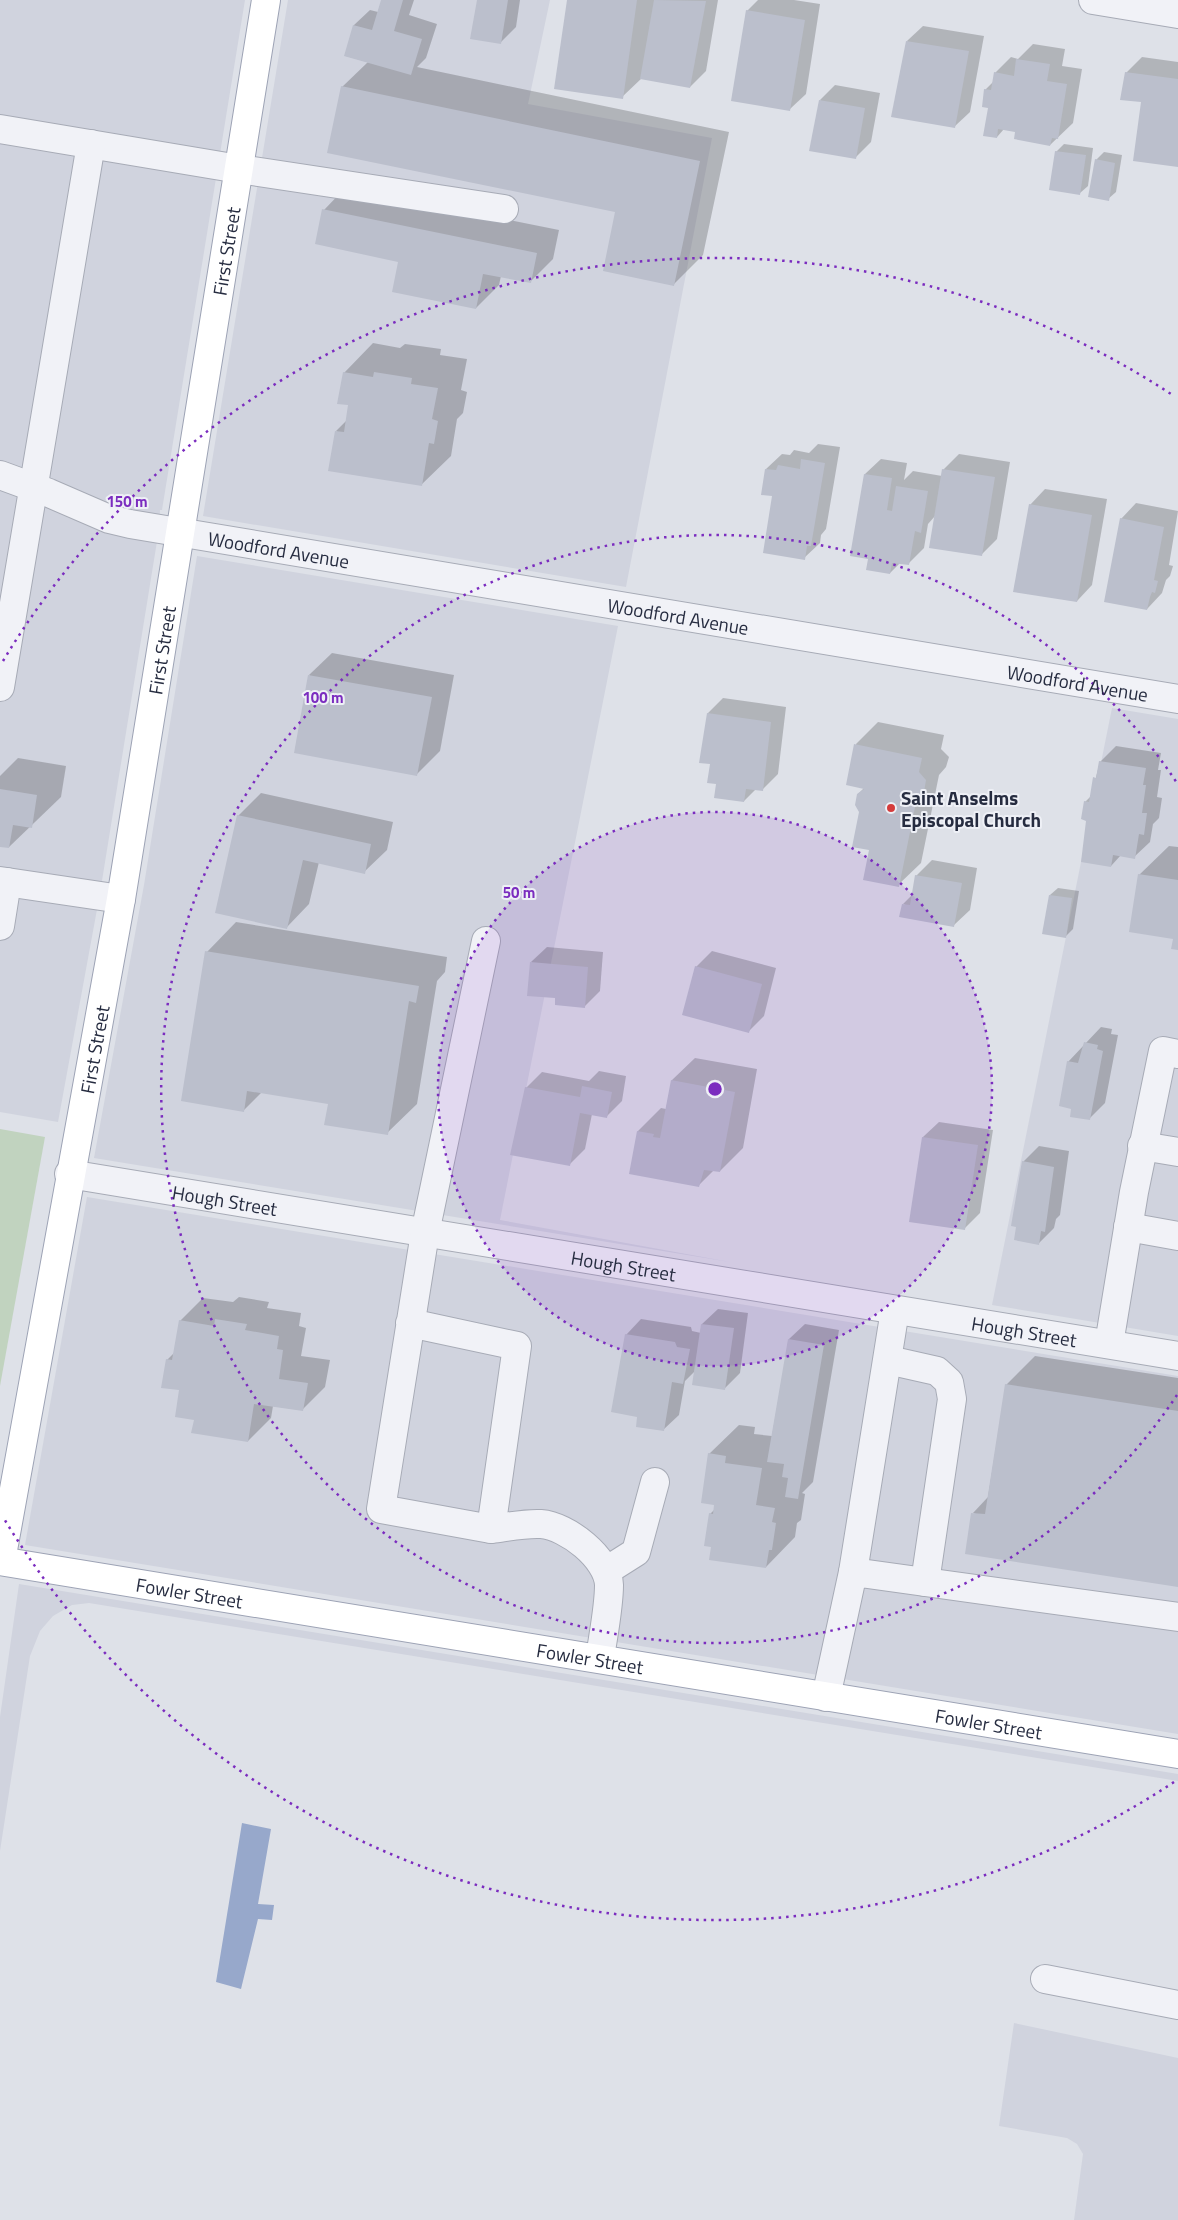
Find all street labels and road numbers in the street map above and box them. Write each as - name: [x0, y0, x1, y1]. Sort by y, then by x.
- street label: First Street: [204, 204, 247, 298]
- street label: Woodford Avenue: [206, 523, 352, 575]
- street label: Woodford Avenue: [605, 589, 751, 642]
- street label: First Street: [140, 603, 183, 696]
- street label: Woodford Avenue: [1005, 656, 1151, 708]
- street label: First Street: [72, 1002, 116, 1096]
- street label: Hough Street: [170, 1177, 280, 1223]
- street label: Hough Street: [569, 1242, 679, 1288]
- street label: Hough Street: [970, 1308, 1079, 1354]
- street label: Fowler Street: [134, 1569, 245, 1615]
- street label: Fowler Street: [535, 1635, 646, 1681]
- street label: Fowler Street: [933, 1700, 1045, 1746]

